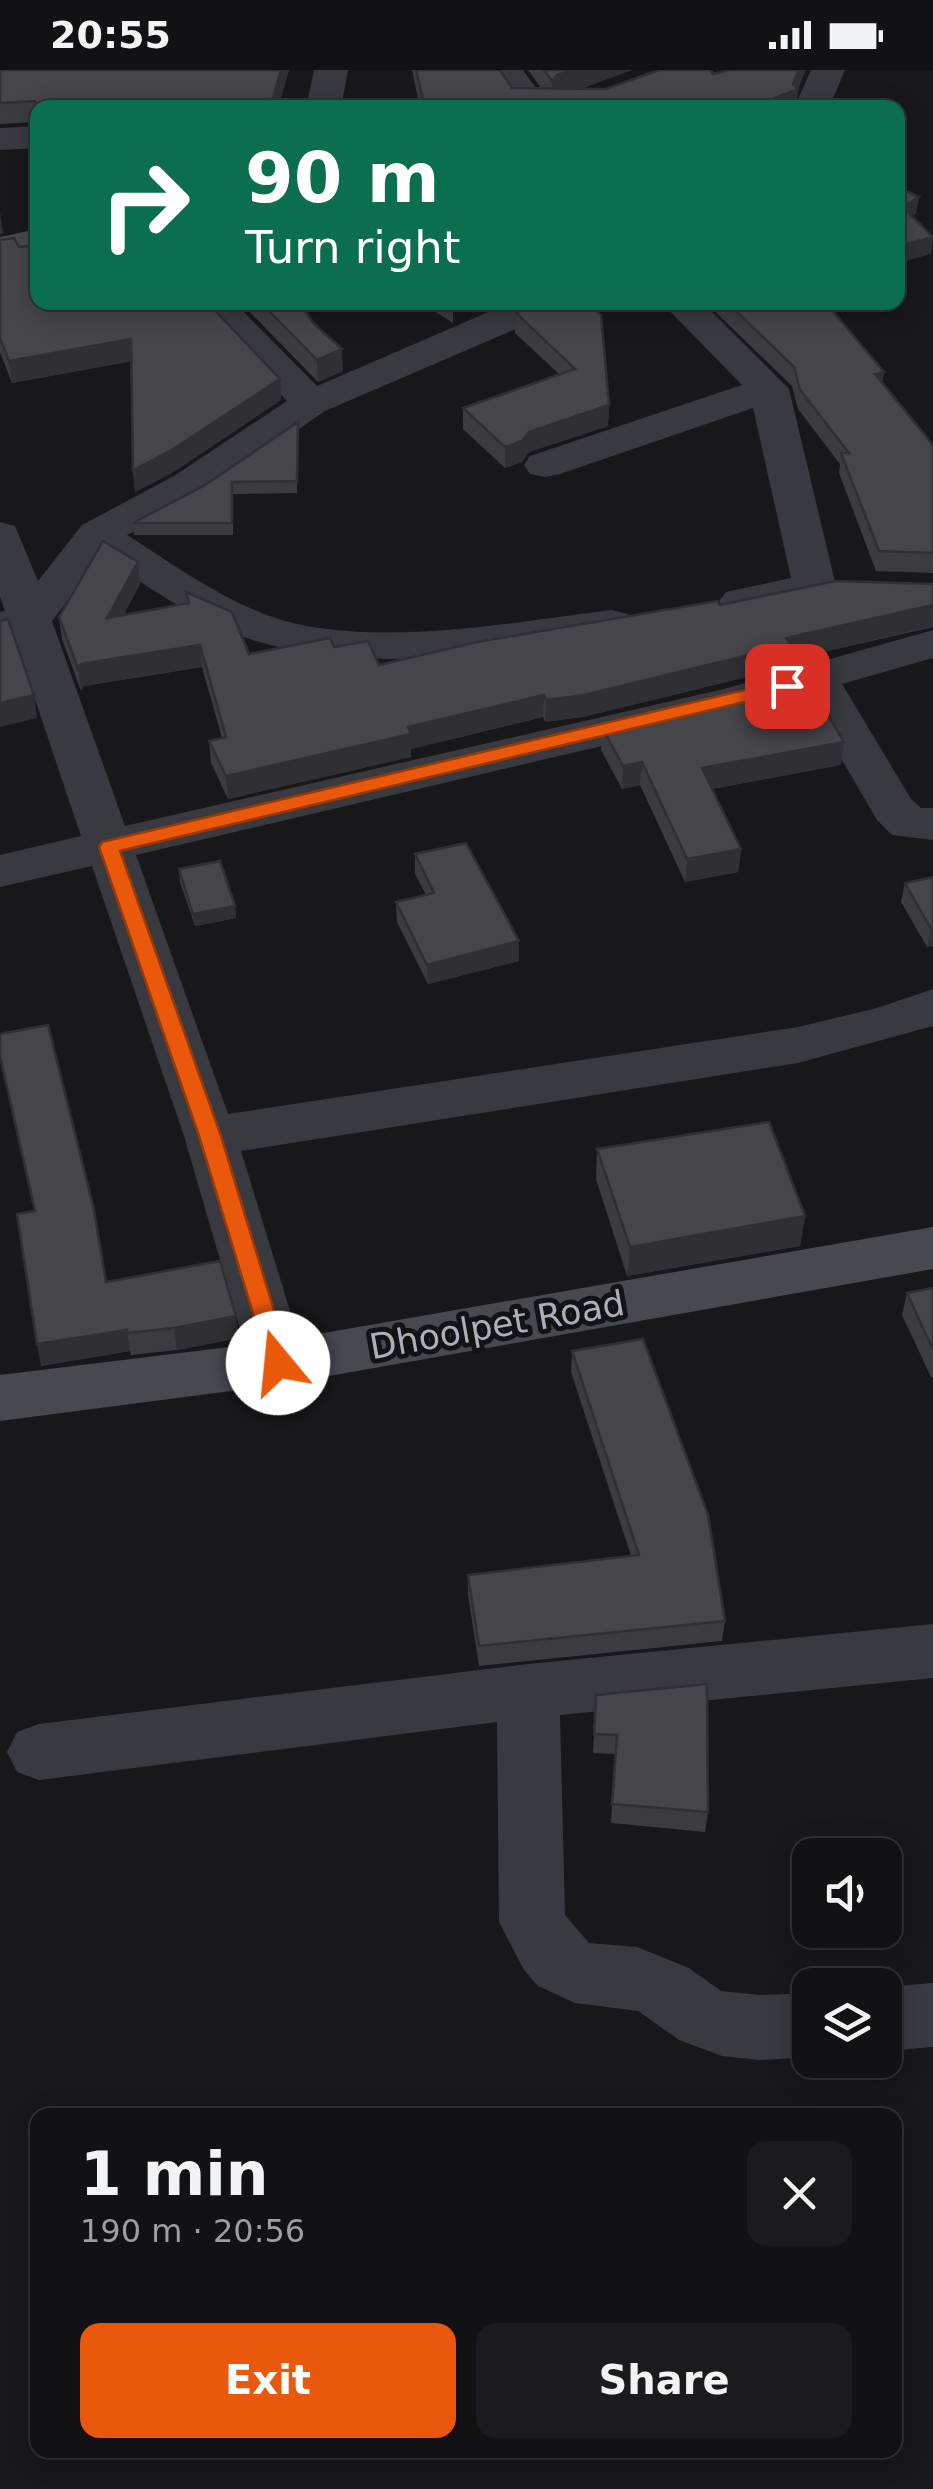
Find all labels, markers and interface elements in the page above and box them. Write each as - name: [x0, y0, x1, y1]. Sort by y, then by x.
- text: 20:55: [50, 13, 171, 57]
- text: 90 m: [245, 137, 440, 219]
- icon: right: [80, 140, 210, 270]
- text: Turn right: [245, 221, 460, 274]
- pin: [745, 644, 830, 729]
- icon: arrive: [760, 659, 815, 714]
- street label: Dhoolpet Road: [366, 1283, 628, 1367]
- position arrow: [226, 1311, 330, 1415]
- map controls: [792, 1838, 902, 2078]
- button: sound: [792, 1838, 902, 1948]
- button: layers: [792, 1968, 902, 2078]
- text: 1 min: [80, 2139, 268, 2209]
- button: close: [747, 2141, 852, 2246]
- text: 190 m · 20:56: [80, 2212, 305, 2250]
- button: Exit: [80, 2323, 456, 2438]
- button: Share: [476, 2323, 852, 2438]

